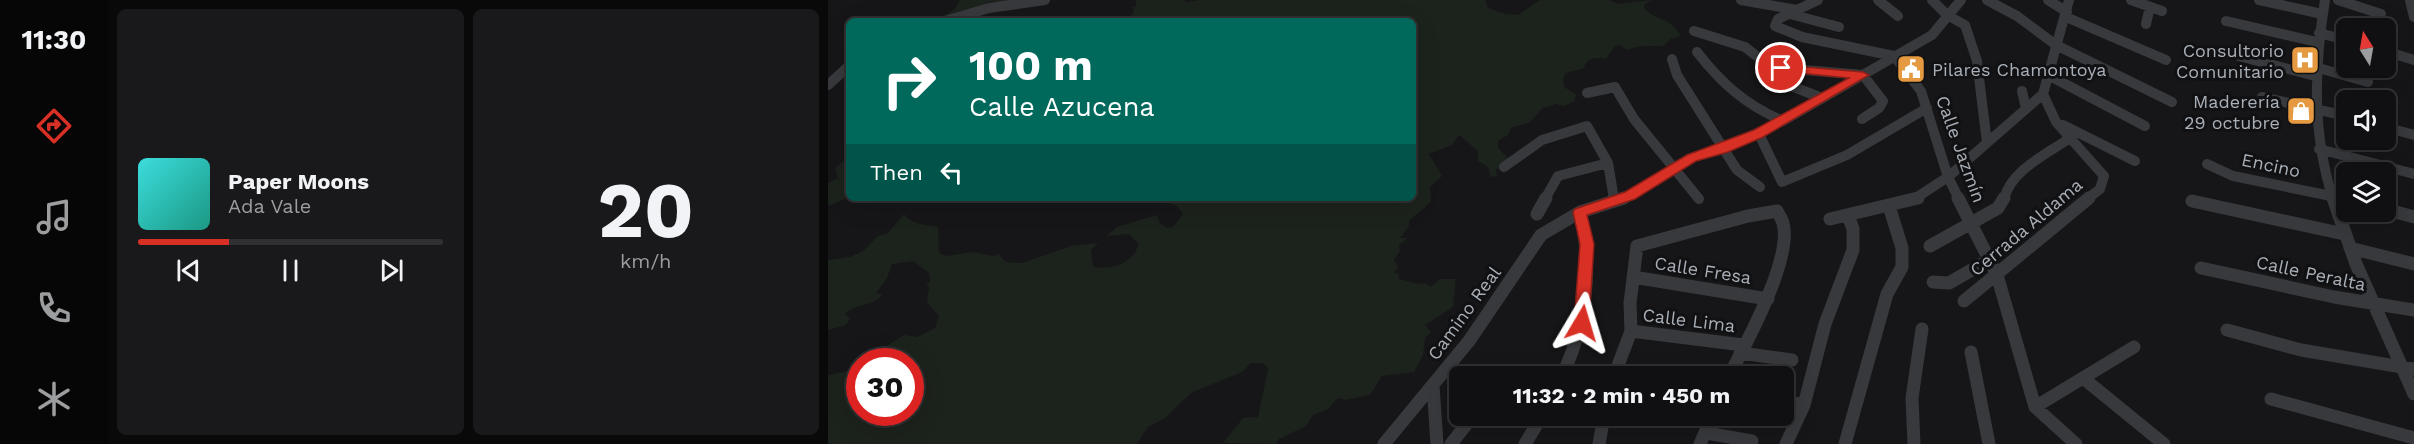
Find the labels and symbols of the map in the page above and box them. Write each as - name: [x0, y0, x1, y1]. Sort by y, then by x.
- north arrow: [2336, 18, 2396, 78]
- place label: Consultorio Comunitario: [2176, 40, 2284, 82]
- pin: [1755, 42, 1806, 93]
- hospital icon: Consultorio Comunitario: [2289, 44, 2321, 76]
- public building icon: Pilares Chamontoya: [1895, 53, 1927, 85]
- place label: Pilares Chamontoya: [1932, 59, 2107, 80]
- place label: Maderería 29 octubre: [2184, 91, 2280, 133]
- street label: Calle Jazmín: [1932, 93, 1990, 205]
- shop icon: Maderería 29 octubre: [2285, 95, 2317, 127]
- street label: Encino: [2240, 149, 2302, 181]
- street label: Cerrada Aldama: [1966, 174, 2086, 280]
- street label: Calle Peralta: [2254, 251, 2368, 295]
- street label: Calle Fresa: [1653, 252, 1753, 288]
- street label: Camino Real: [1423, 262, 1505, 364]
- position arrow: [1550, 291, 1614, 355]
- street label: Calle Lima: [1642, 304, 1736, 336]
- speed limit sign: 30: [846, 348, 924, 426]

